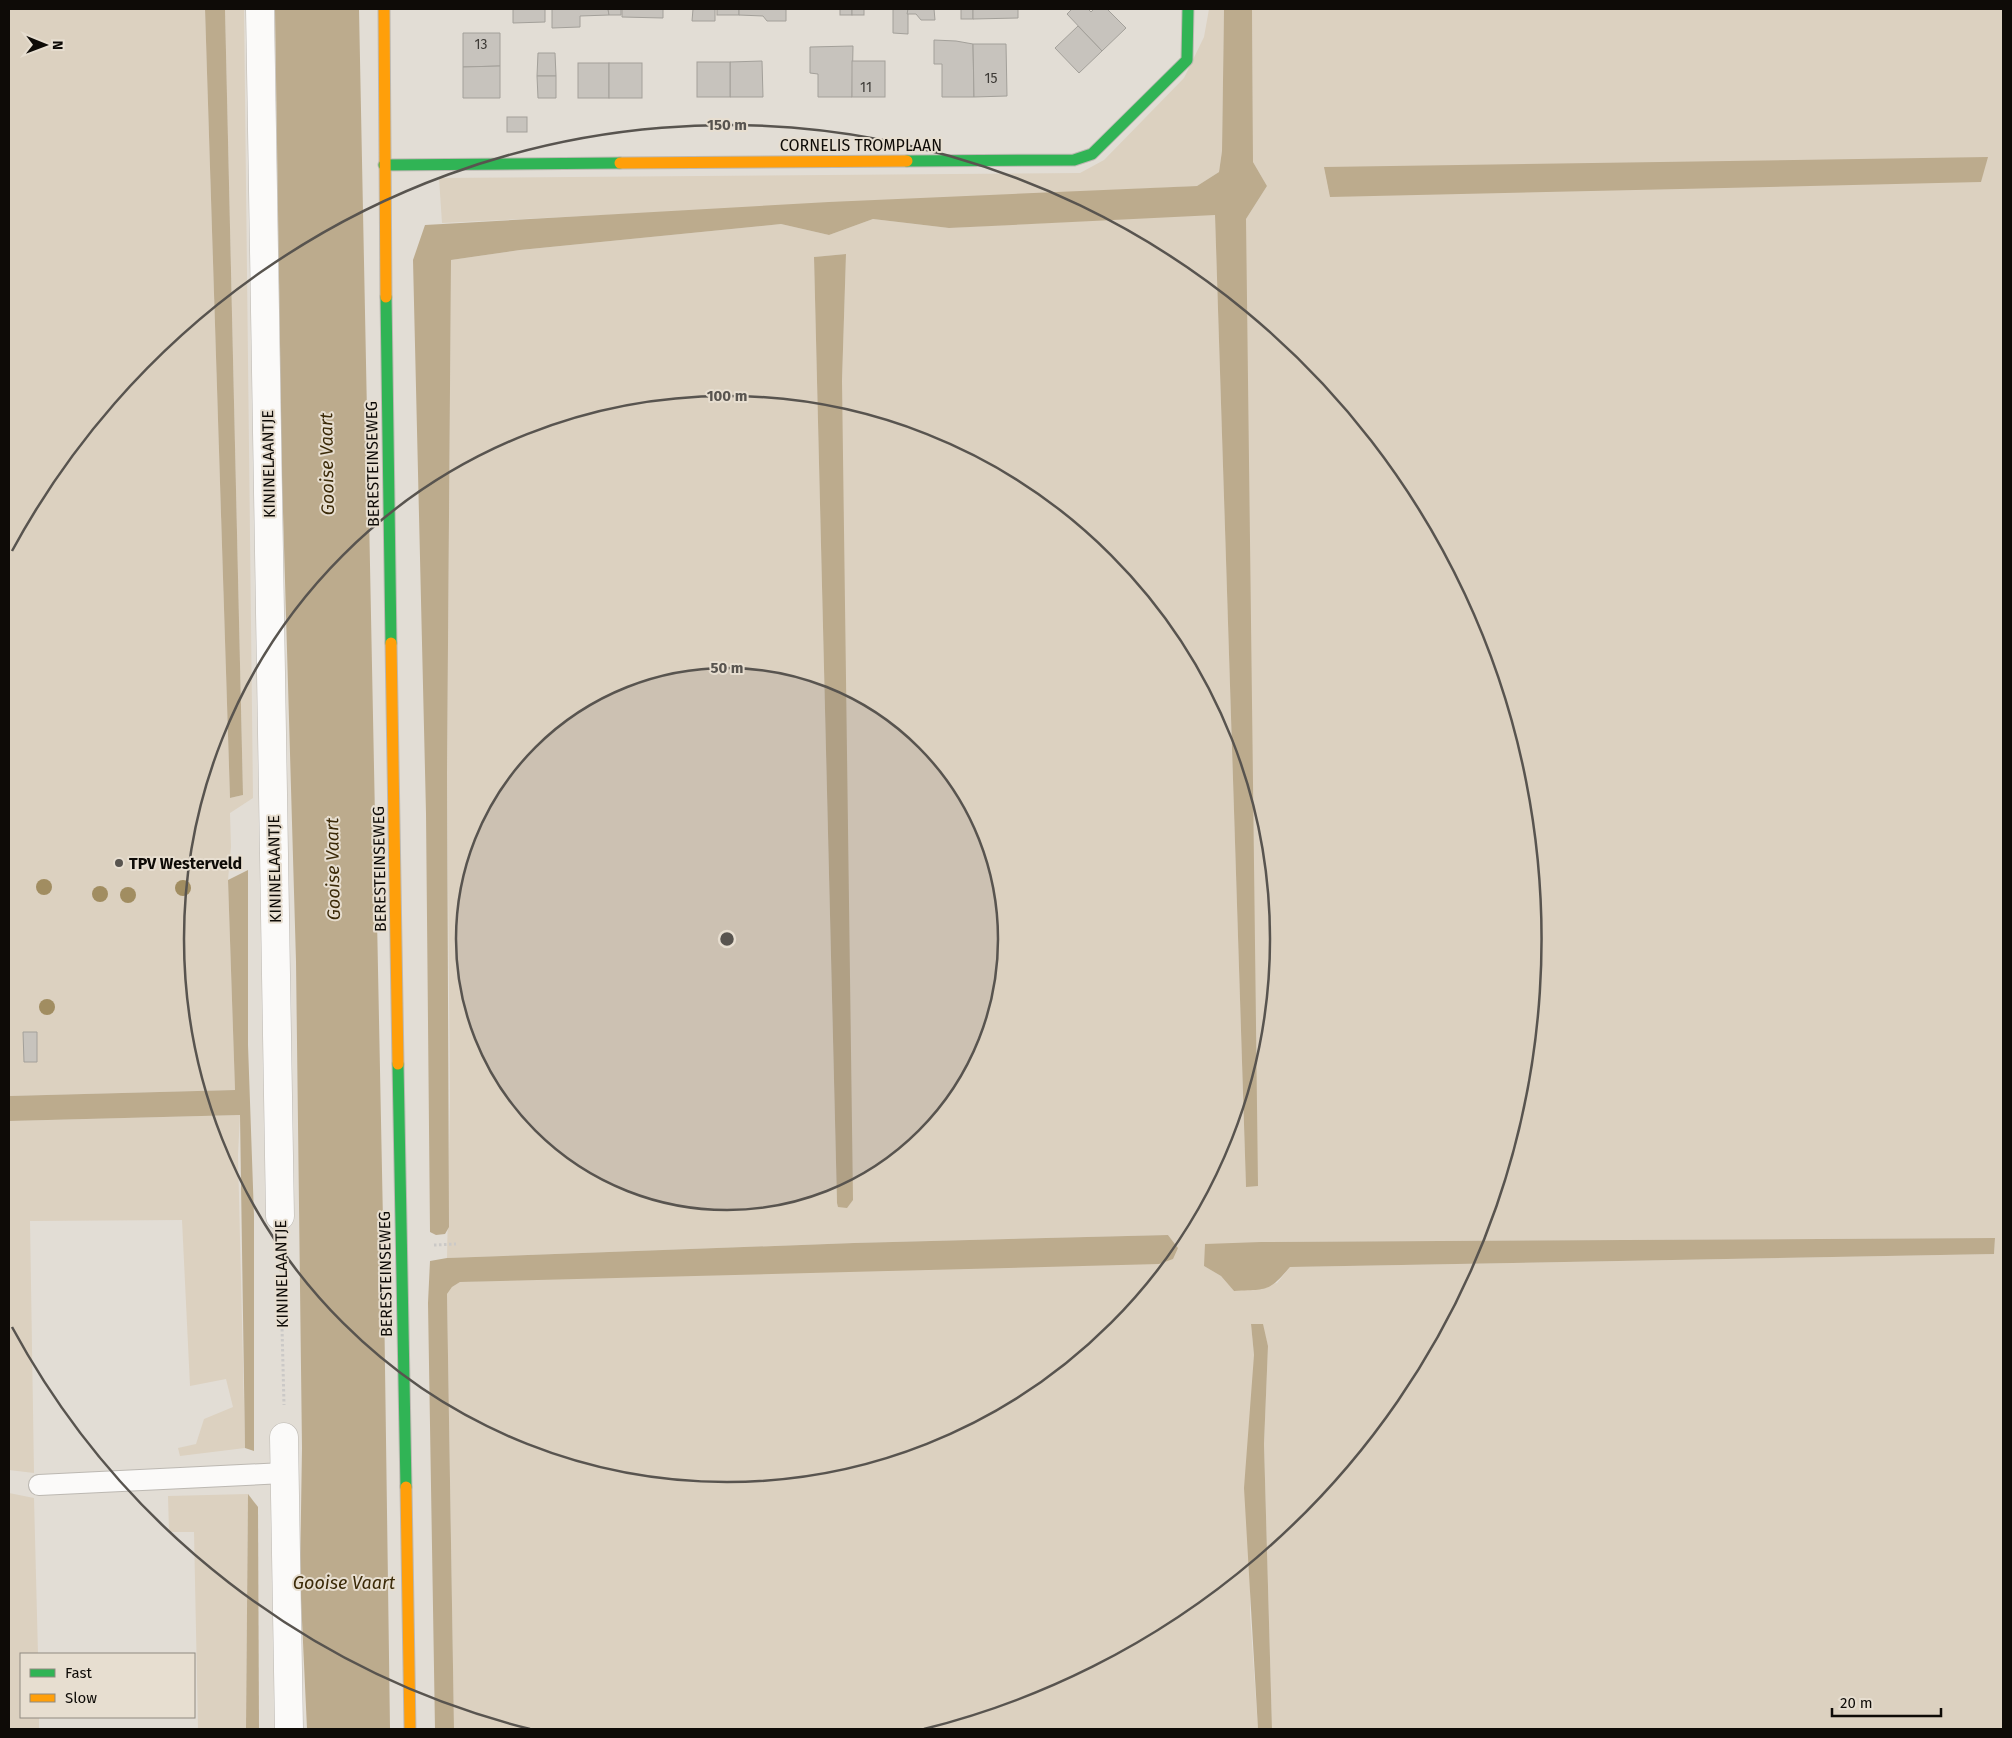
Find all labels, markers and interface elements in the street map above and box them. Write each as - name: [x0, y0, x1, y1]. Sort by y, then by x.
- north arrow: [20, 20, 70, 70]
- house number: 13: [474, 36, 488, 53]
- text: N: [49, 40, 66, 50]
- house number: 15: [984, 70, 998, 87]
- house number: 11: [860, 79, 872, 96]
- text: 150 m: [707, 116, 747, 134]
- street label: CORNELIS TROMPLAAN: [780, 136, 942, 155]
- text: 100 m: [707, 387, 747, 405]
- street label: BERESTEINSEWEG: [362, 401, 383, 527]
- street label: KININELAANTJE: [258, 410, 279, 518]
- water label: Gooise Vaart: [315, 412, 339, 515]
- text: 50 m: [710, 659, 744, 677]
- street label: BERESTEINSEWEG: [369, 806, 390, 932]
- street label: KININELAANTJE: [264, 815, 285, 923]
- water label: Gooise Vaart: [321, 817, 345, 920]
- place label: TPV Westerveld: [129, 854, 242, 873]
- marker: TPV Westerveld: [113, 857, 125, 869]
- centre of rings: [718, 930, 736, 948]
- street label: BERESTEINSEWEG: [375, 1211, 396, 1337]
- street label: KININELAANTJE: [271, 1220, 292, 1328]
- water label: Gooise Vaart: [293, 1572, 396, 1594]
- legend: [20, 1653, 195, 1718]
- text: Fast: [65, 1664, 92, 1682]
- scale bar: [1832, 1686, 1941, 1718]
- text: Slow: [65, 1689, 97, 1707]
- text: 20 m: [1840, 1694, 1873, 1712]

